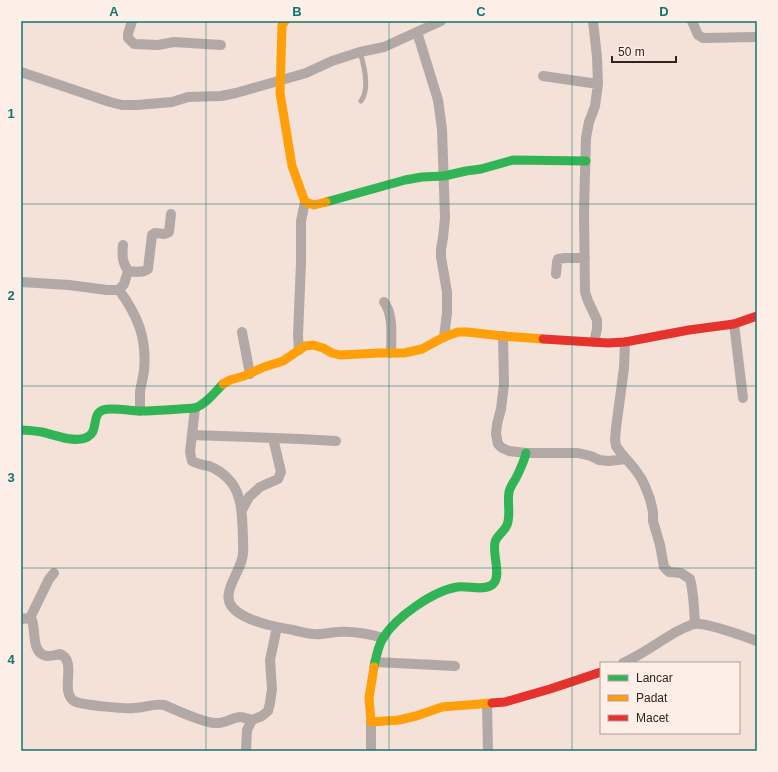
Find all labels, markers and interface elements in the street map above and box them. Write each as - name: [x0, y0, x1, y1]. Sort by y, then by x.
- text: A: [109, 4, 119, 19]
- text: B: [292, 4, 302, 19]
- text: C: [476, 4, 486, 19]
- text: D: [659, 4, 669, 19]
- scale bar: [612, 38, 676, 64]
- text: 50 m: [618, 45, 645, 59]
- text: 1: [7, 106, 15, 121]
- text: 2: [7, 288, 15, 303]
- text: 3: [7, 470, 15, 485]
- text: 4: [7, 652, 15, 667]
- legend: [600, 662, 740, 734]
- text: Lancar: [636, 671, 673, 685]
- text: Padat: [636, 691, 668, 705]
- text: Macet: [636, 711, 669, 725]

